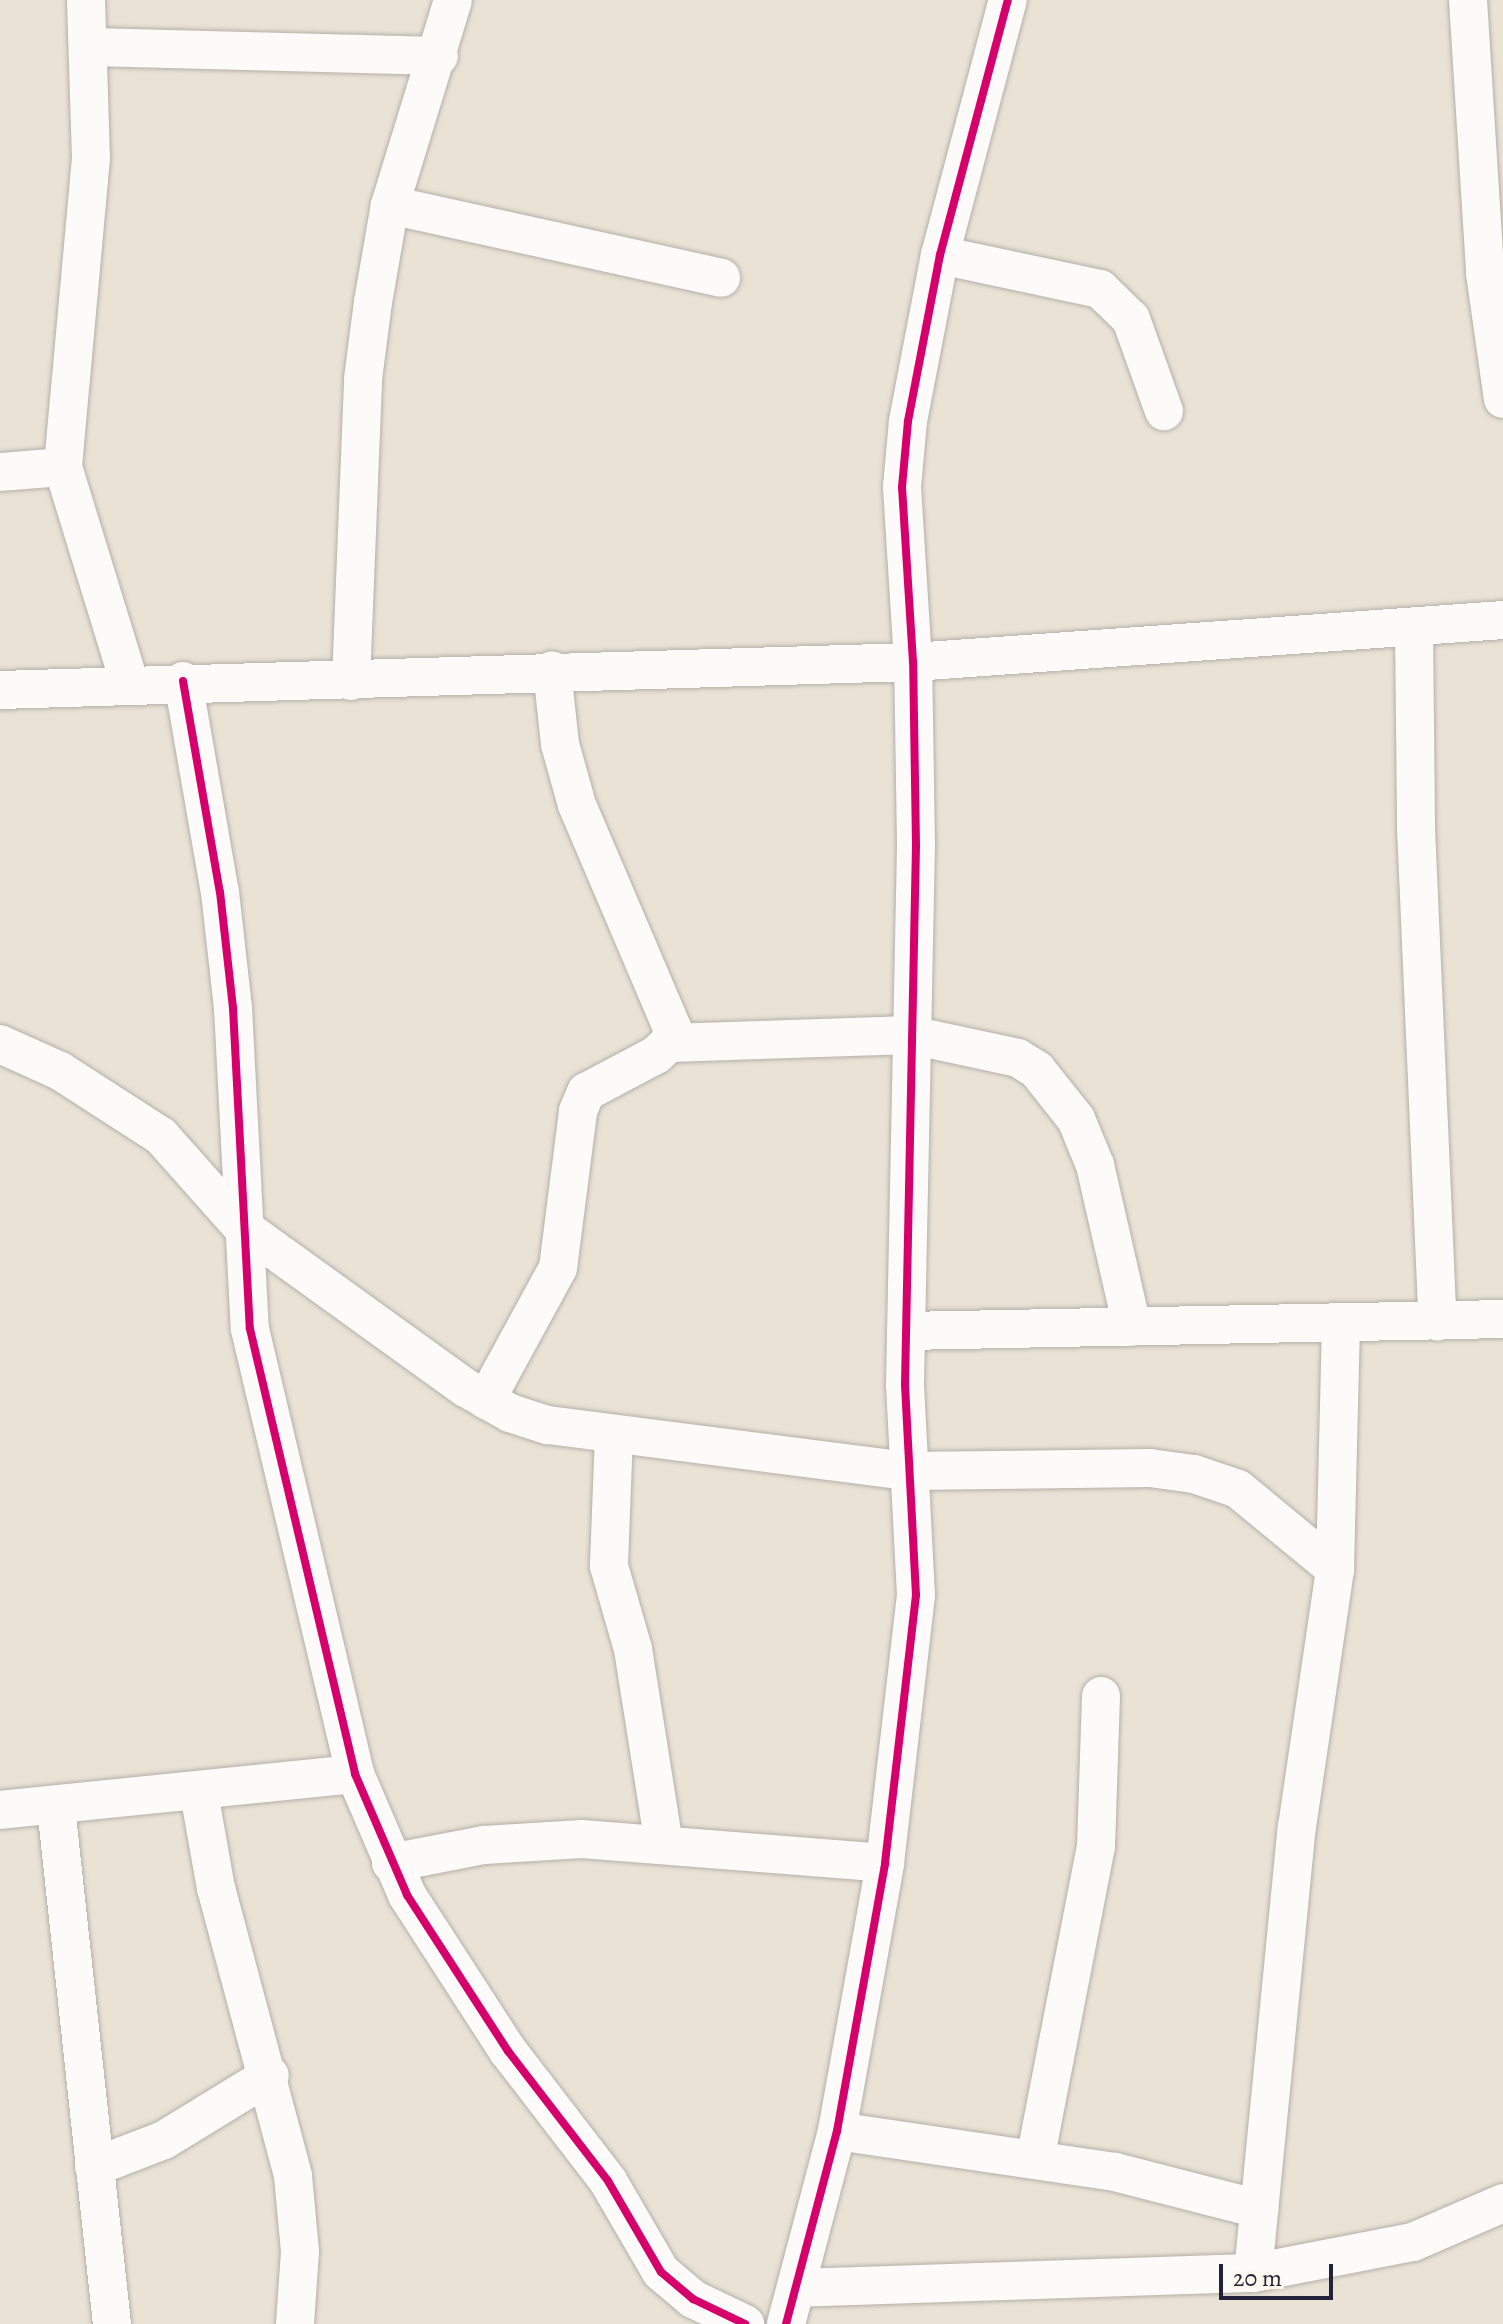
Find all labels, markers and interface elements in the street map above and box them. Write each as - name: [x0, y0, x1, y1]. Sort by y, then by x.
- scale bar: [1223, 2248, 1337, 2298]
- text: 20 m: [1233, 2262, 1282, 2294]

